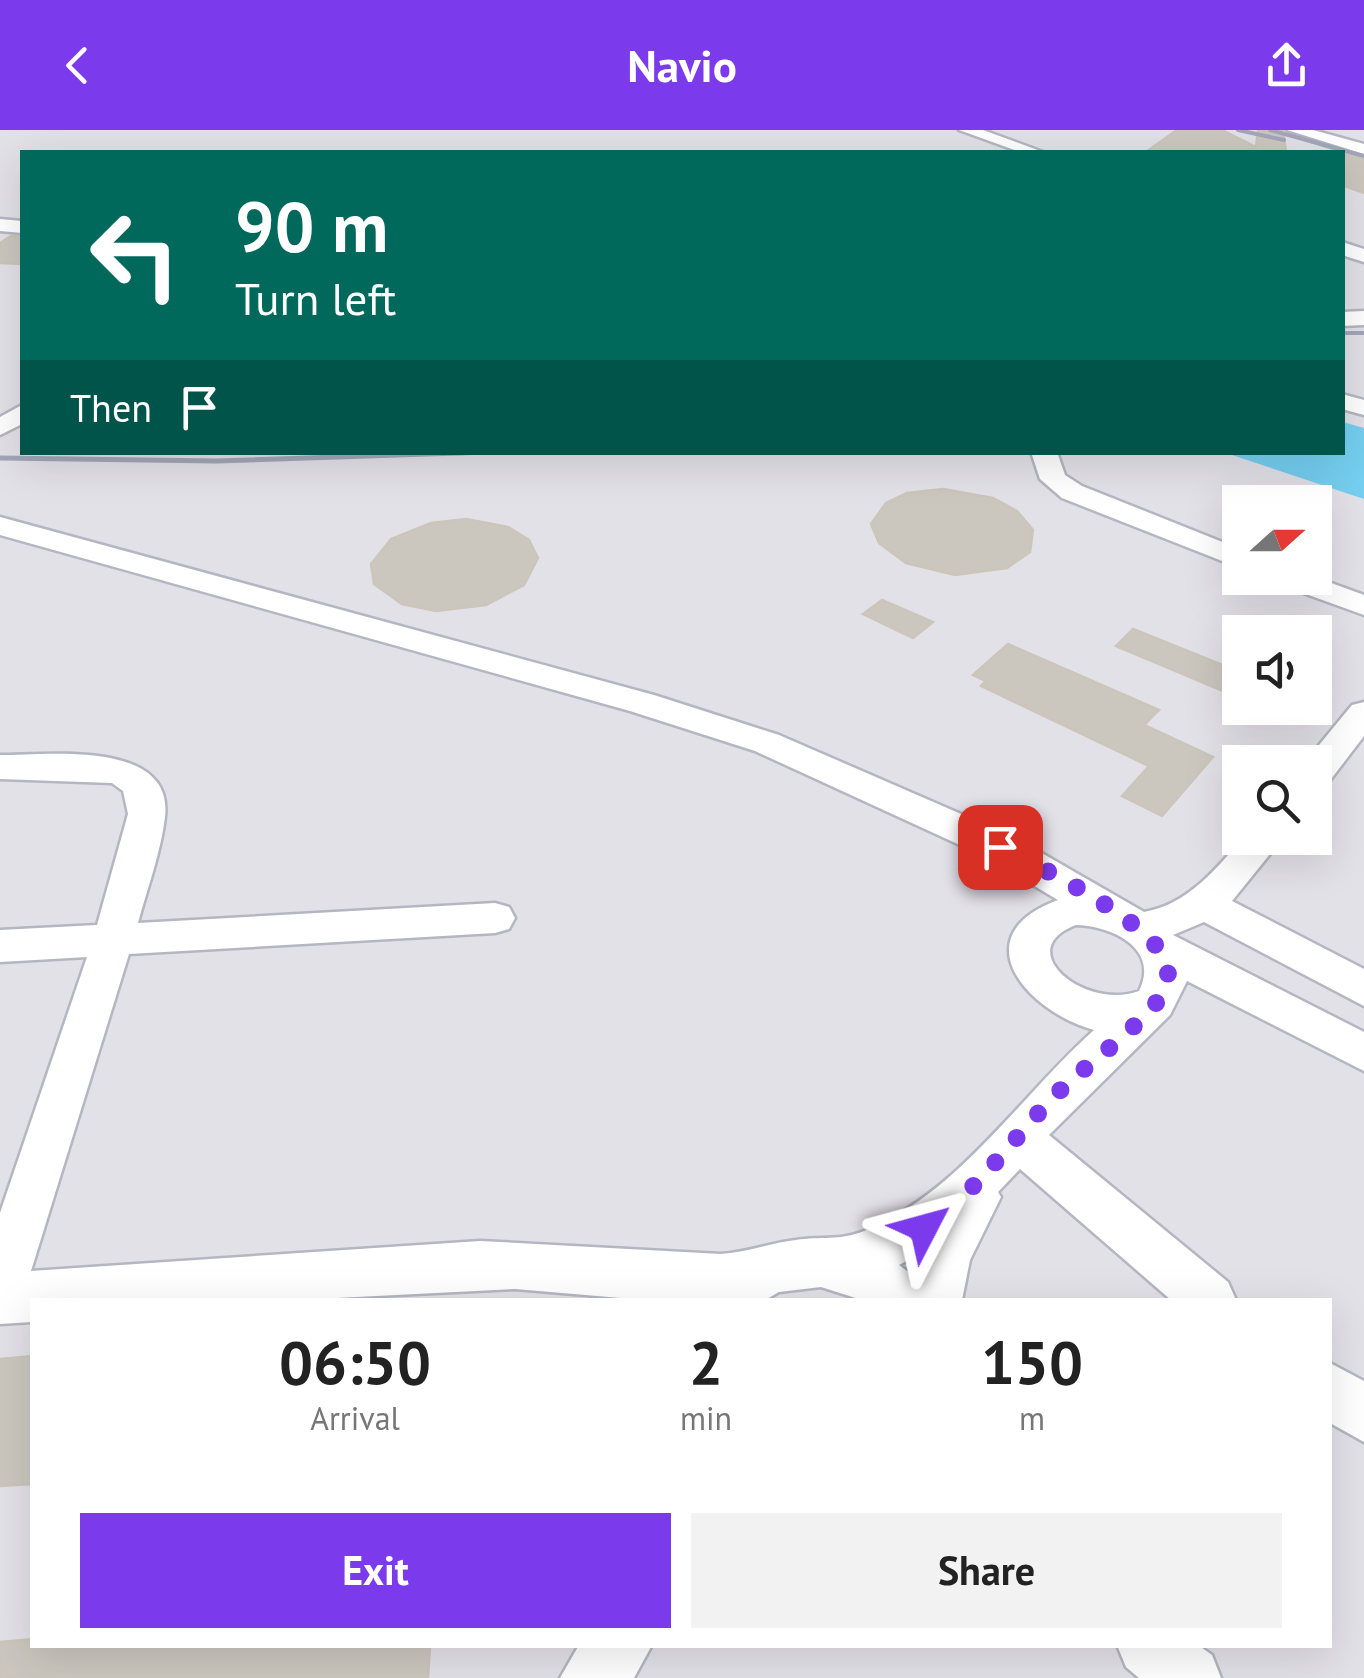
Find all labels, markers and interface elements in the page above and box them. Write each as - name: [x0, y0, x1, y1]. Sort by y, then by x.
- text: Navio: [627, 36, 737, 94]
- icon: back: [50, 38, 105, 93]
- icon: share: [1259, 38, 1314, 93]
- text: 90 m: [235, 181, 388, 271]
- icon: left: [70, 190, 200, 320]
- text: Turn left: [235, 269, 396, 327]
- icon: arrive: [172, 380, 227, 435]
- text: Then: [70, 383, 152, 432]
- north arrow: [1222, 485, 1332, 595]
- map controls: [1222, 485, 1332, 855]
- button: sound: [1222, 615, 1332, 725]
- button: search: [1222, 745, 1332, 855]
- pin: [958, 805, 1043, 890]
- icon: arrive: [973, 820, 1028, 875]
- position arrow: [872, 1176, 976, 1280]
- text: 06:50: [279, 1323, 431, 1401]
- text: 2: [689, 1323, 723, 1401]
- text: 150: [981, 1323, 1083, 1401]
- text: Arrival: [310, 1397, 400, 1439]
- text: min: [680, 1397, 732, 1439]
- text: m: [1019, 1397, 1045, 1439]
- button: Exit: [80, 1513, 671, 1628]
- button: Share: [691, 1513, 1282, 1628]

